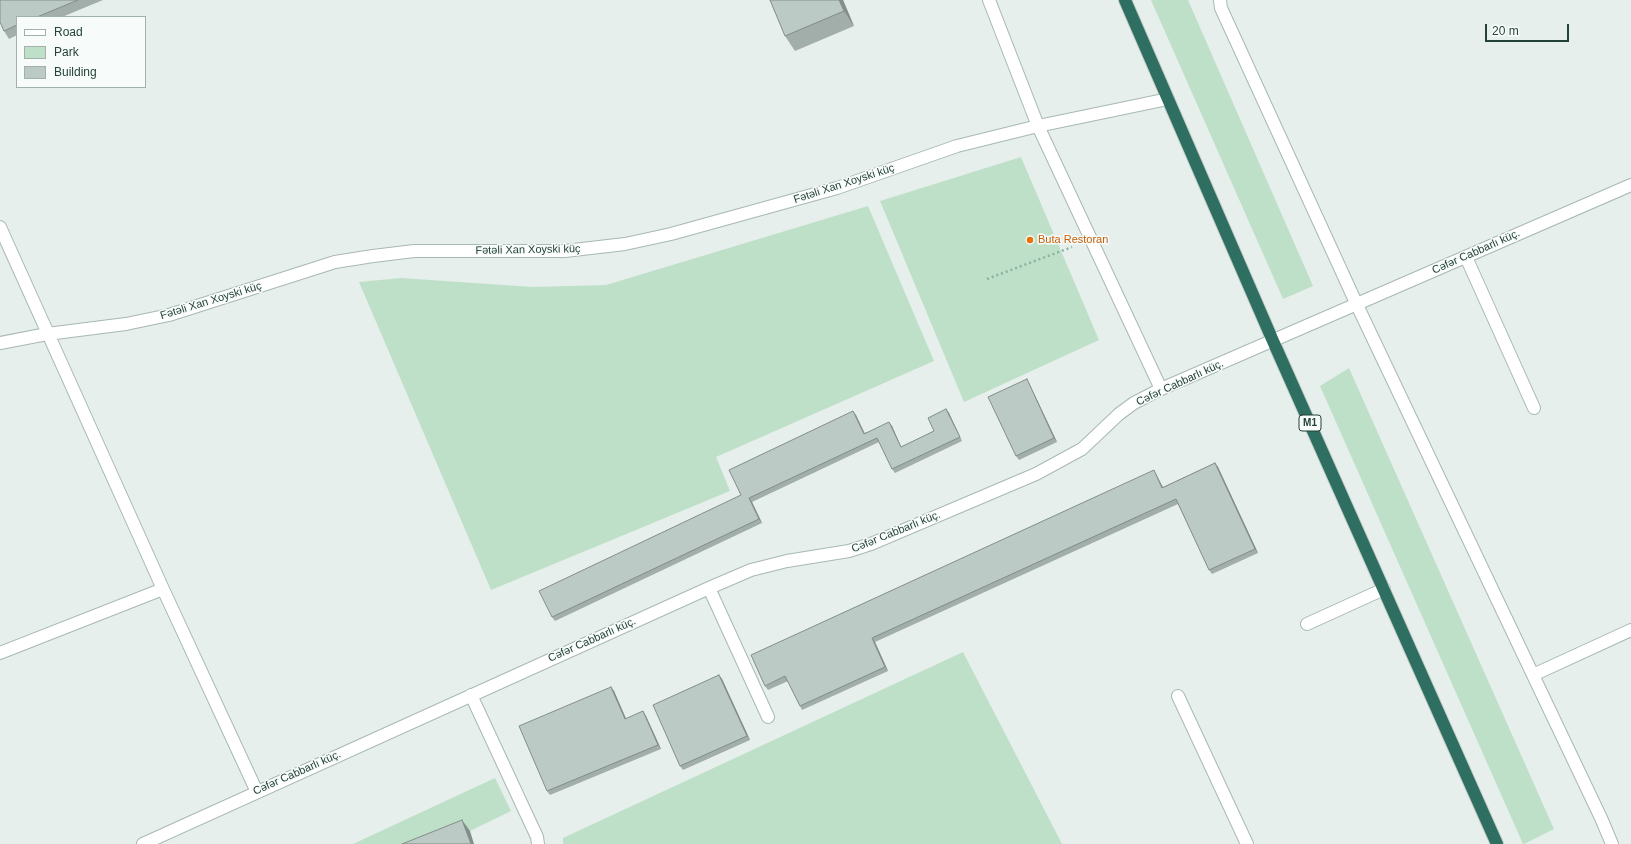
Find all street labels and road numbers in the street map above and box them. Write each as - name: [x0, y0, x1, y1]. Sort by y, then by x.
- street label: Fətəli Xan Xoyski küç: [792, 161, 896, 207]
- street label: Cəfər Cabbarlı küç.: [1430, 227, 1522, 277]
- street label: Fətəli Xan Xoyski küç: [475, 242, 581, 258]
- street label: Fətəli Xan Xoyski küç: [159, 279, 263, 323]
- street label: Cəfər Cabbarlı küç.: [1134, 357, 1226, 409]
- road number: M1: [1299, 415, 1321, 431]
- street label: Cəfər Cabbarlı küç.: [850, 508, 942, 556]
- street label: Cəfər Cabbarlı küç.: [546, 615, 638, 665]
- street label: Cəfər Cabbarlı küç.: [251, 748, 343, 798]

